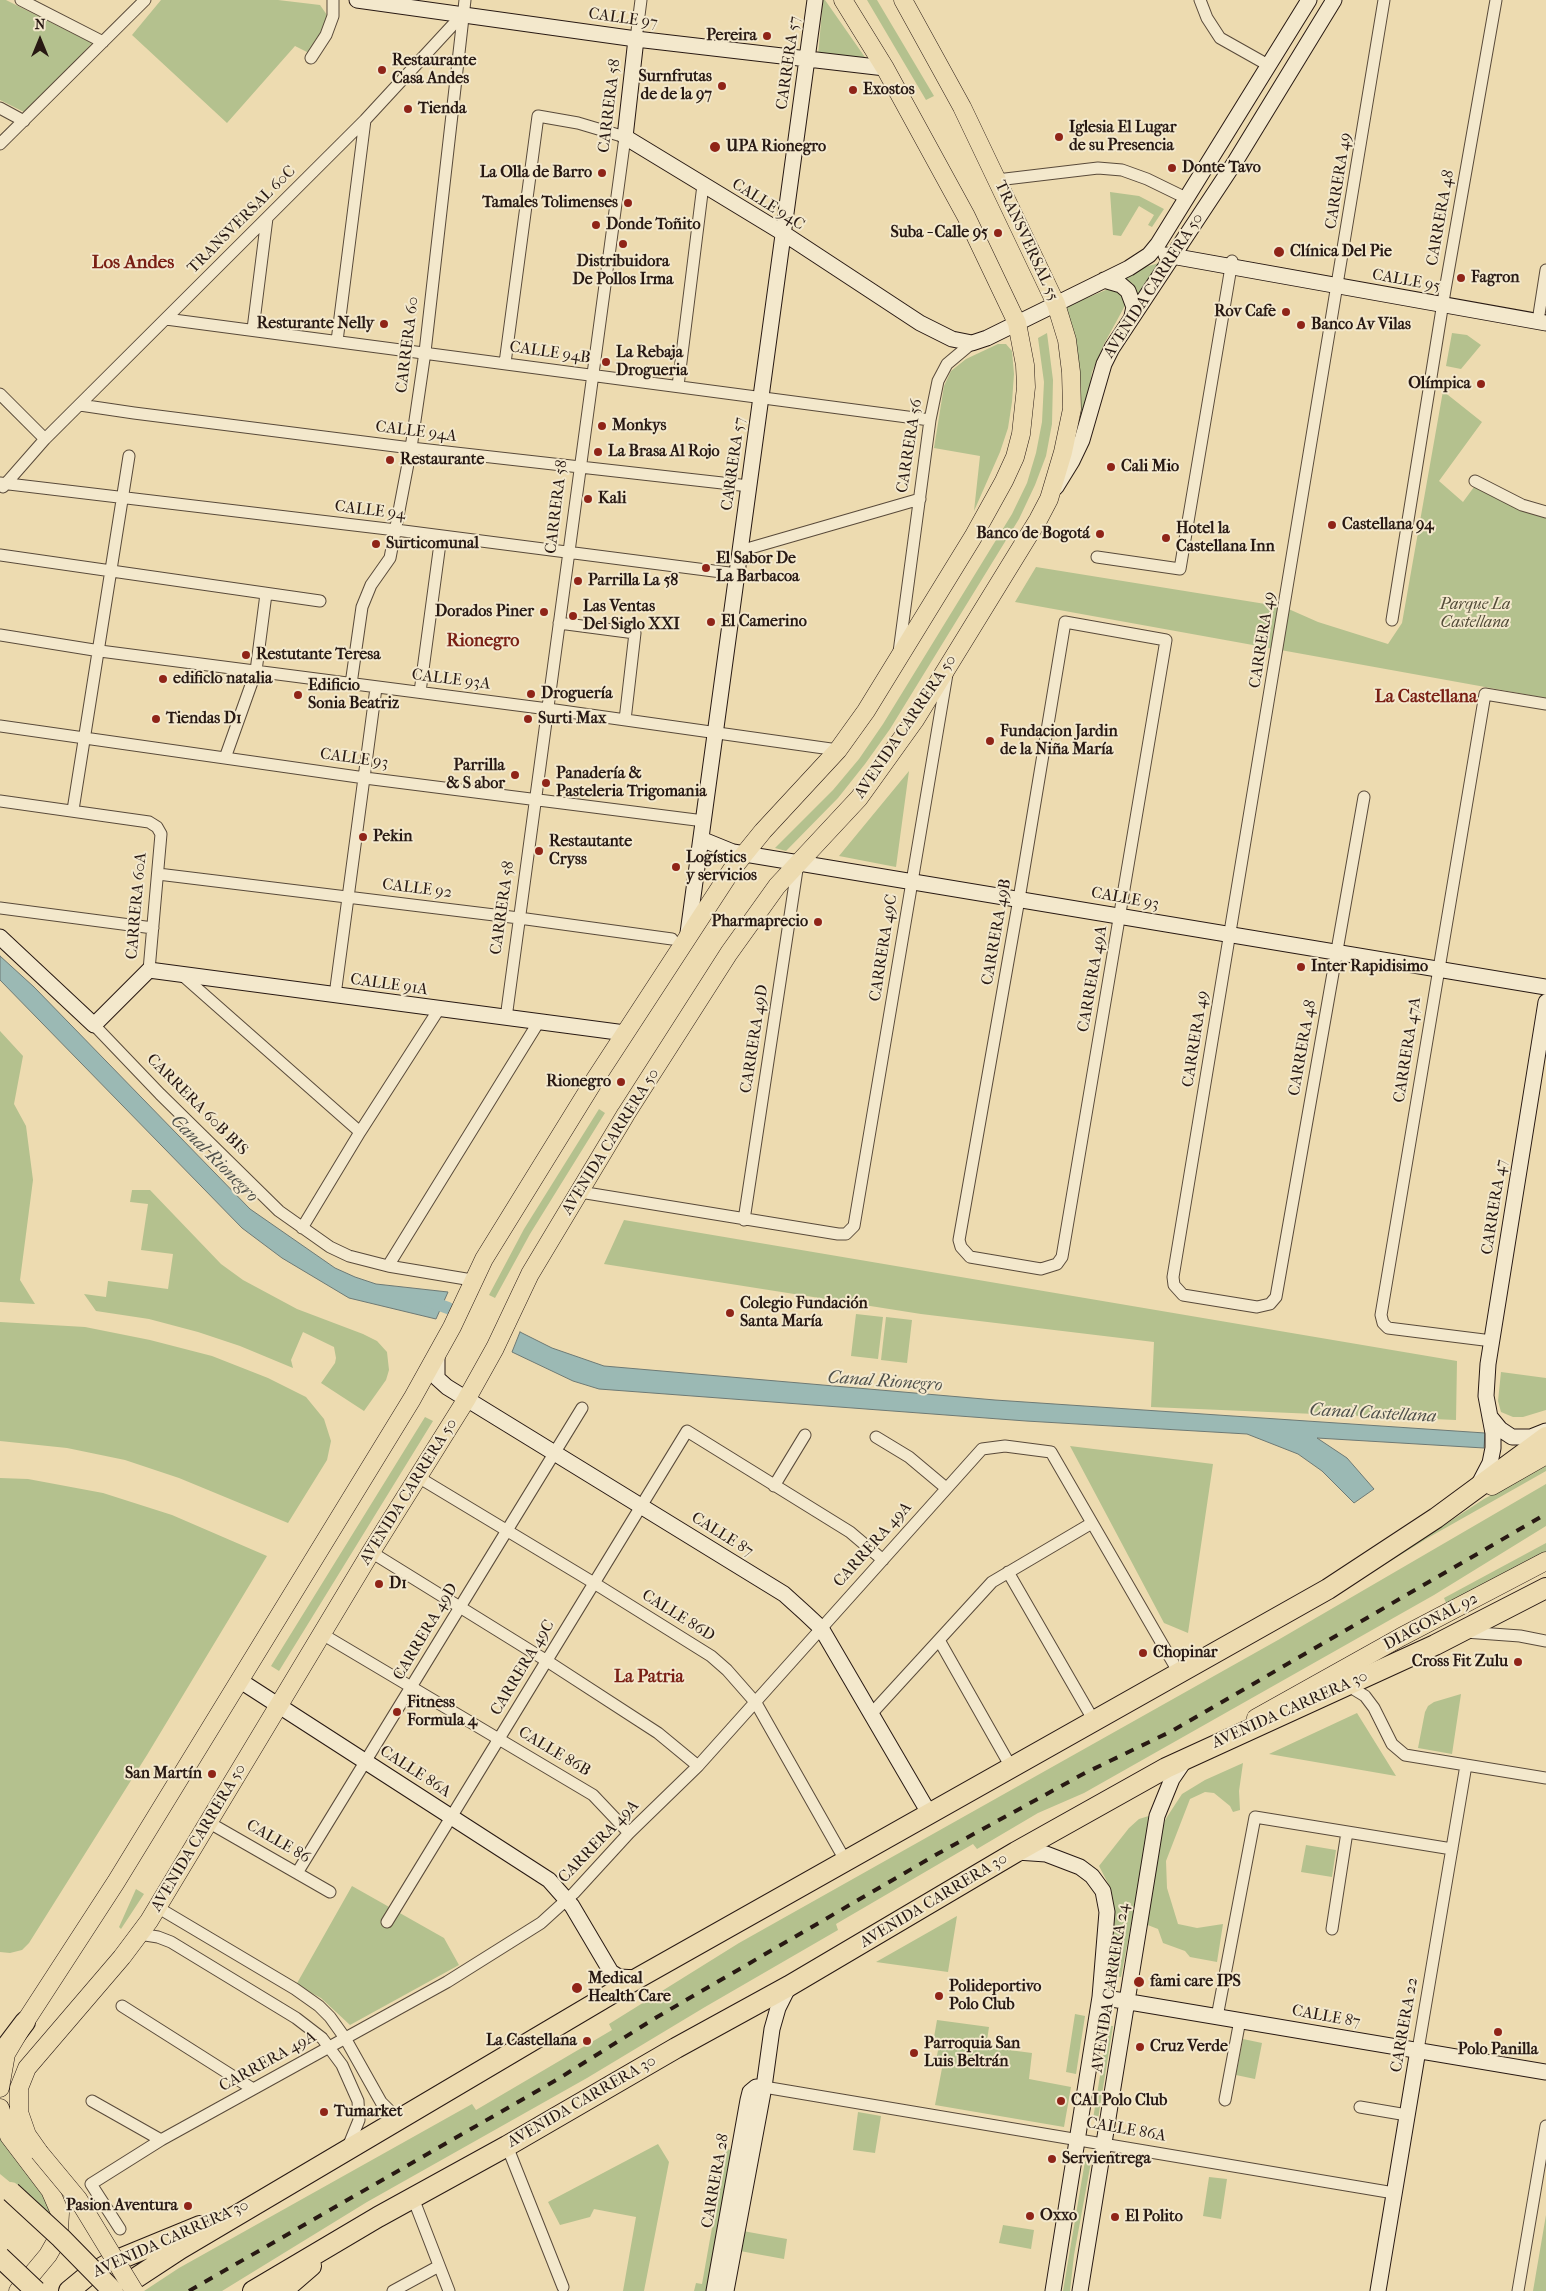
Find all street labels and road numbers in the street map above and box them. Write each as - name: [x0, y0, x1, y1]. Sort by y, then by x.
- street label: CALLE 97: [587, 5, 659, 33]
- street label: CARRERA 57: [773, 15, 805, 111]
- street label: CARRERA 58: [595, 58, 625, 154]
- street label: CARRERA 49: [1322, 131, 1356, 231]
- street label: TRANSVERSAL 60C: [184, 162, 300, 278]
- street label: CARRERA 48: [1423, 169, 1459, 267]
- street label: CALLE 94C: [728, 175, 808, 235]
- street label: TRANSVERSAL 55: [990, 178, 1062, 304]
- street label: AVENIDA CARRERA 50: [1100, 210, 1208, 362]
- street label: CALLE 95: [1370, 266, 1442, 296]
- street label: CARRERA 60: [393, 296, 423, 394]
- street label: CALLE 94B: [508, 338, 592, 368]
- street label: CARRERA 56: [893, 398, 927, 494]
- street label: CARRERA 57: [718, 416, 750, 512]
- street label: CALLE 94A: [374, 417, 458, 447]
- street label: CARRERA 58: [542, 459, 572, 555]
- street label: CALLE 94: [333, 497, 407, 525]
- street label: CARRERA 49: [1246, 590, 1280, 690]
- street label: AVENIDA CARRERA 50: [851, 652, 961, 802]
- street label: CALLE 93A: [411, 666, 491, 694]
- street label: CALLE 93: [319, 745, 389, 773]
- street label: CARRERA 60A: [123, 852, 151, 960]
- street label: CARRERA 58: [487, 860, 519, 956]
- street label: CALLE 92: [381, 875, 453, 903]
- street label: CARRERA 49B: [978, 877, 1016, 987]
- street label: CALLE 93: [1090, 884, 1160, 914]
- street label: CARRERA 49C: [866, 893, 902, 1003]
- street label: CARRERA 49A: [1074, 924, 1112, 1034]
- street label: CALLE 91A: [349, 970, 429, 1000]
- street label: CARRERA 49D: [737, 983, 773, 1095]
- street label: CARRERA 49: [1179, 989, 1213, 1089]
- street label: CARRERA 47A: [1390, 996, 1426, 1104]
- street label: CARRERA 48: [1285, 999, 1321, 1097]
- street label: CARRERA 60B BIS: [142, 1050, 252, 1160]
- street label: AVENIDA CARRERA 50: [558, 1065, 664, 1219]
- street label: CARRERA 47: [1478, 1158, 1512, 1256]
- street label: AVENIDA CARRERA 50: [356, 1415, 462, 1569]
- street label: CARRERA 49A: [830, 1499, 916, 1591]
- street label: CALLE 87: [688, 1508, 756, 1562]
- street label: CARRERA 49D: [390, 1580, 462, 1684]
- street label: CALLE 86D: [638, 1586, 718, 1646]
- street label: DIAGONAL 92: [1381, 1589, 1481, 1655]
- street label: CARRERA 49C: [487, 1617, 559, 1719]
- street label: AVENIDA CARRERA 30: [1209, 1667, 1371, 1753]
- street label: CALLE 86B: [514, 1723, 594, 1781]
- street label: CALLE 86A: [376, 1742, 454, 1802]
- street label: AVENIDA CARRERA 50: [147, 1761, 251, 1915]
- street label: CARRERA 49A: [555, 1797, 643, 1887]
- street label: CALLE 86: [243, 1816, 313, 1868]
- street label: AVENIDA CARRERA 30: [857, 1849, 1011, 1953]
- street label: AVENIDA CARRERA 24: [1088, 1902, 1134, 2074]
- street label: CARRERA 22: [1387, 1976, 1423, 2074]
- street label: CALLE 87: [1290, 2002, 1362, 2032]
- street label: CARRERA 49A: [216, 2027, 320, 2097]
- street label: AVENIDA CARRERA 30: [504, 2052, 660, 2152]
- street label: CALLE 86A: [1085, 2114, 1167, 2146]
- street label: CARRERA 28: [698, 2132, 734, 2230]
- street label: AVENIDA CARRERA 30: [90, 2196, 252, 2282]

